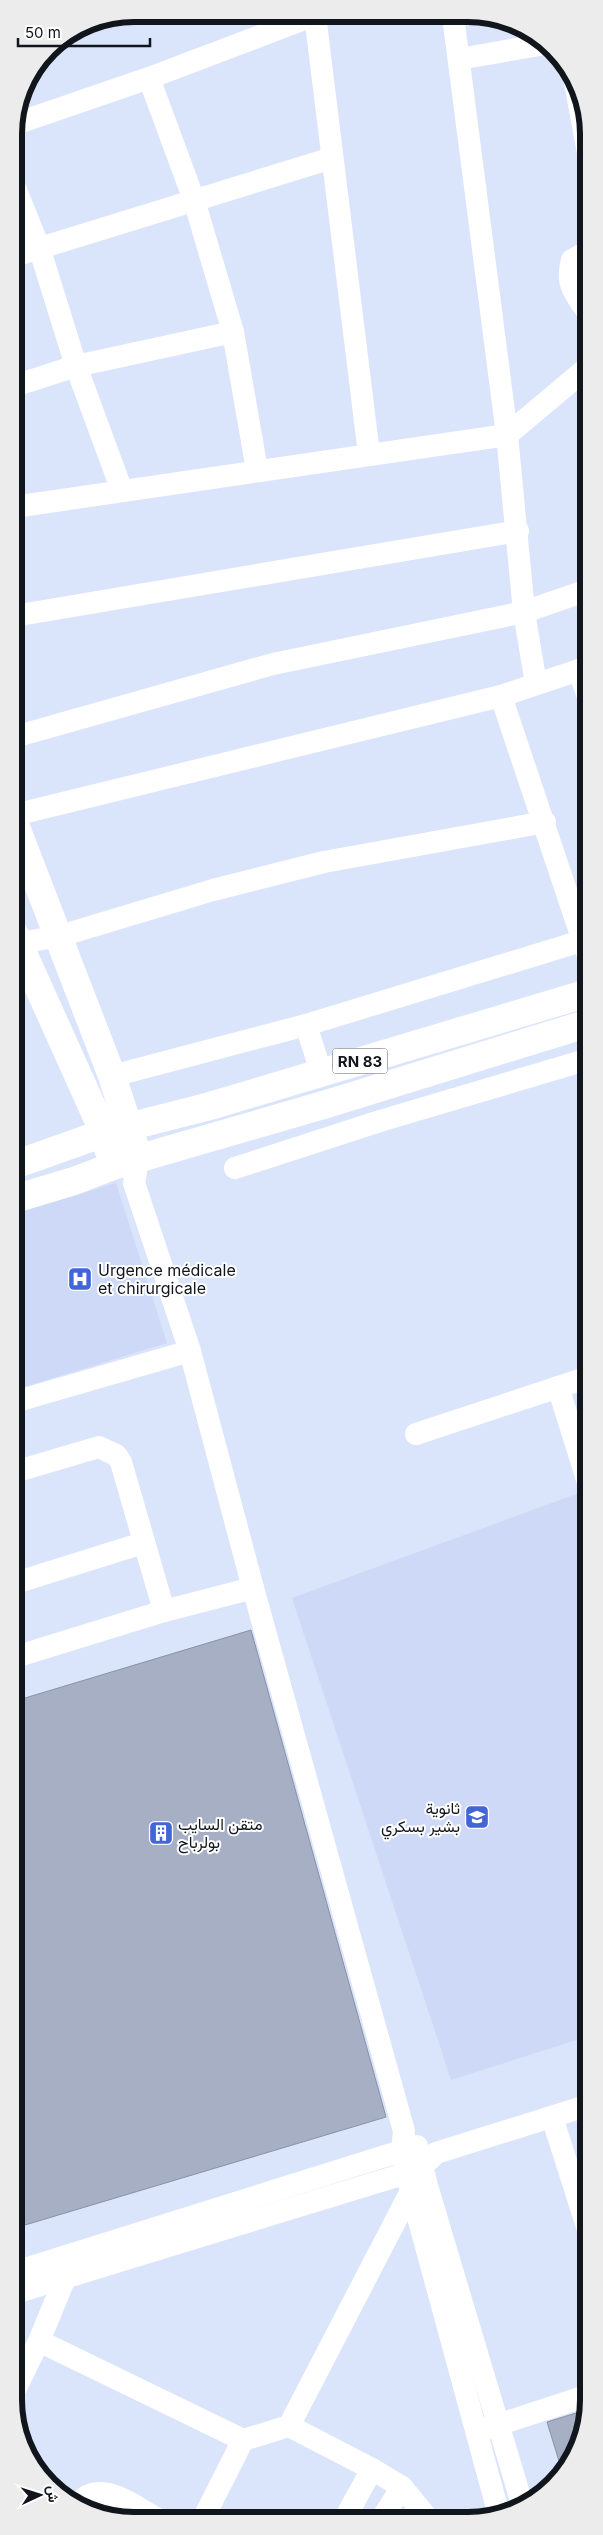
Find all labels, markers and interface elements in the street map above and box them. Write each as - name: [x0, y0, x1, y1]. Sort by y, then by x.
- scale bar: [18, 15, 150, 47]
- text: 50 m: [25, 23, 61, 42]
- road number: RN 83: [332, 1048, 388, 1074]
- place label: Urgence médicale et chirurgicale: [98, 1260, 236, 1298]
- hospital icon: Urgence médicale et chirurgicale: [67, 1266, 93, 1292]
- place label: ثانوية بشير بسكري: [381, 1798, 460, 1840]
- school or university icon: ثانوية بشير بسكري: [464, 1804, 490, 1830]
- place label: متقن السايب بولرباح: [178, 1814, 263, 1854]
- building icon: متقن السايب بولرباح: [148, 1820, 174, 1846]
- north arrow: [15, 2470, 65, 2520]
- text: ش: [43, 2485, 63, 2503]

